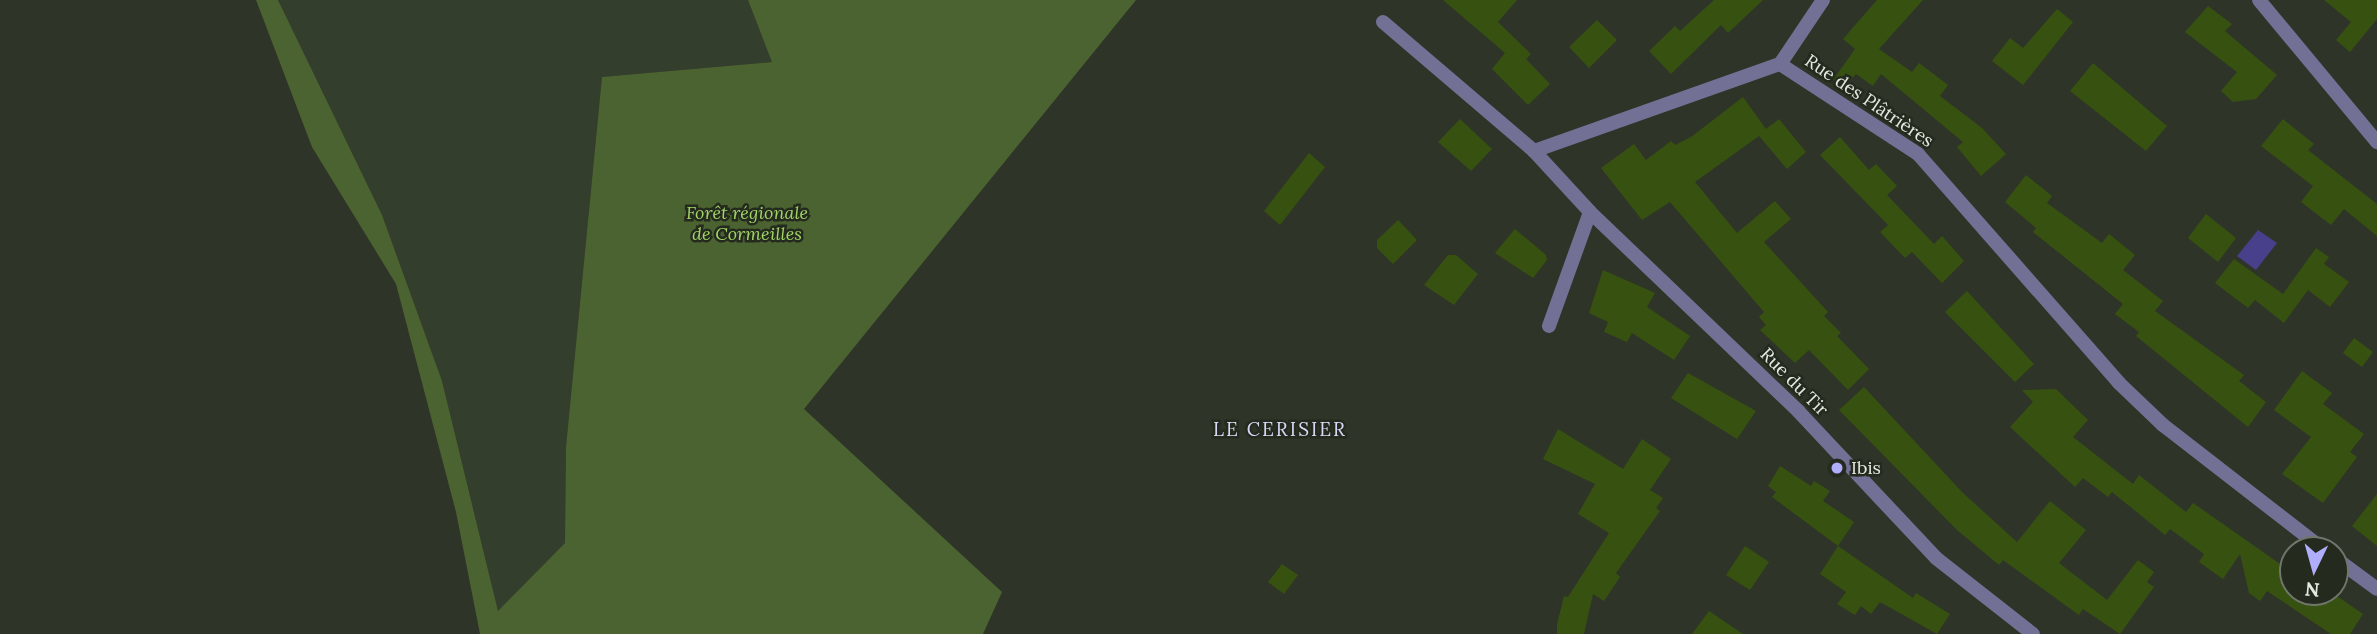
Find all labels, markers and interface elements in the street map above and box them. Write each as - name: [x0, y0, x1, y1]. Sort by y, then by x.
- street label: Rue des Plâtrières: [1801, 50, 1937, 152]
- park label: Forêt régionale de Cormeilles: [686, 203, 808, 246]
- street label: Rue du Tir: [1756, 344, 1832, 420]
- district label: LE CERISIER: [1214, 419, 1346, 441]
- place label: Ibis: [1851, 457, 1881, 479]
- marker: Ibis: [1829, 460, 1845, 476]
- north arrow: [2279, 536, 2349, 606]
- text: N: [2304, 577, 2321, 603]

